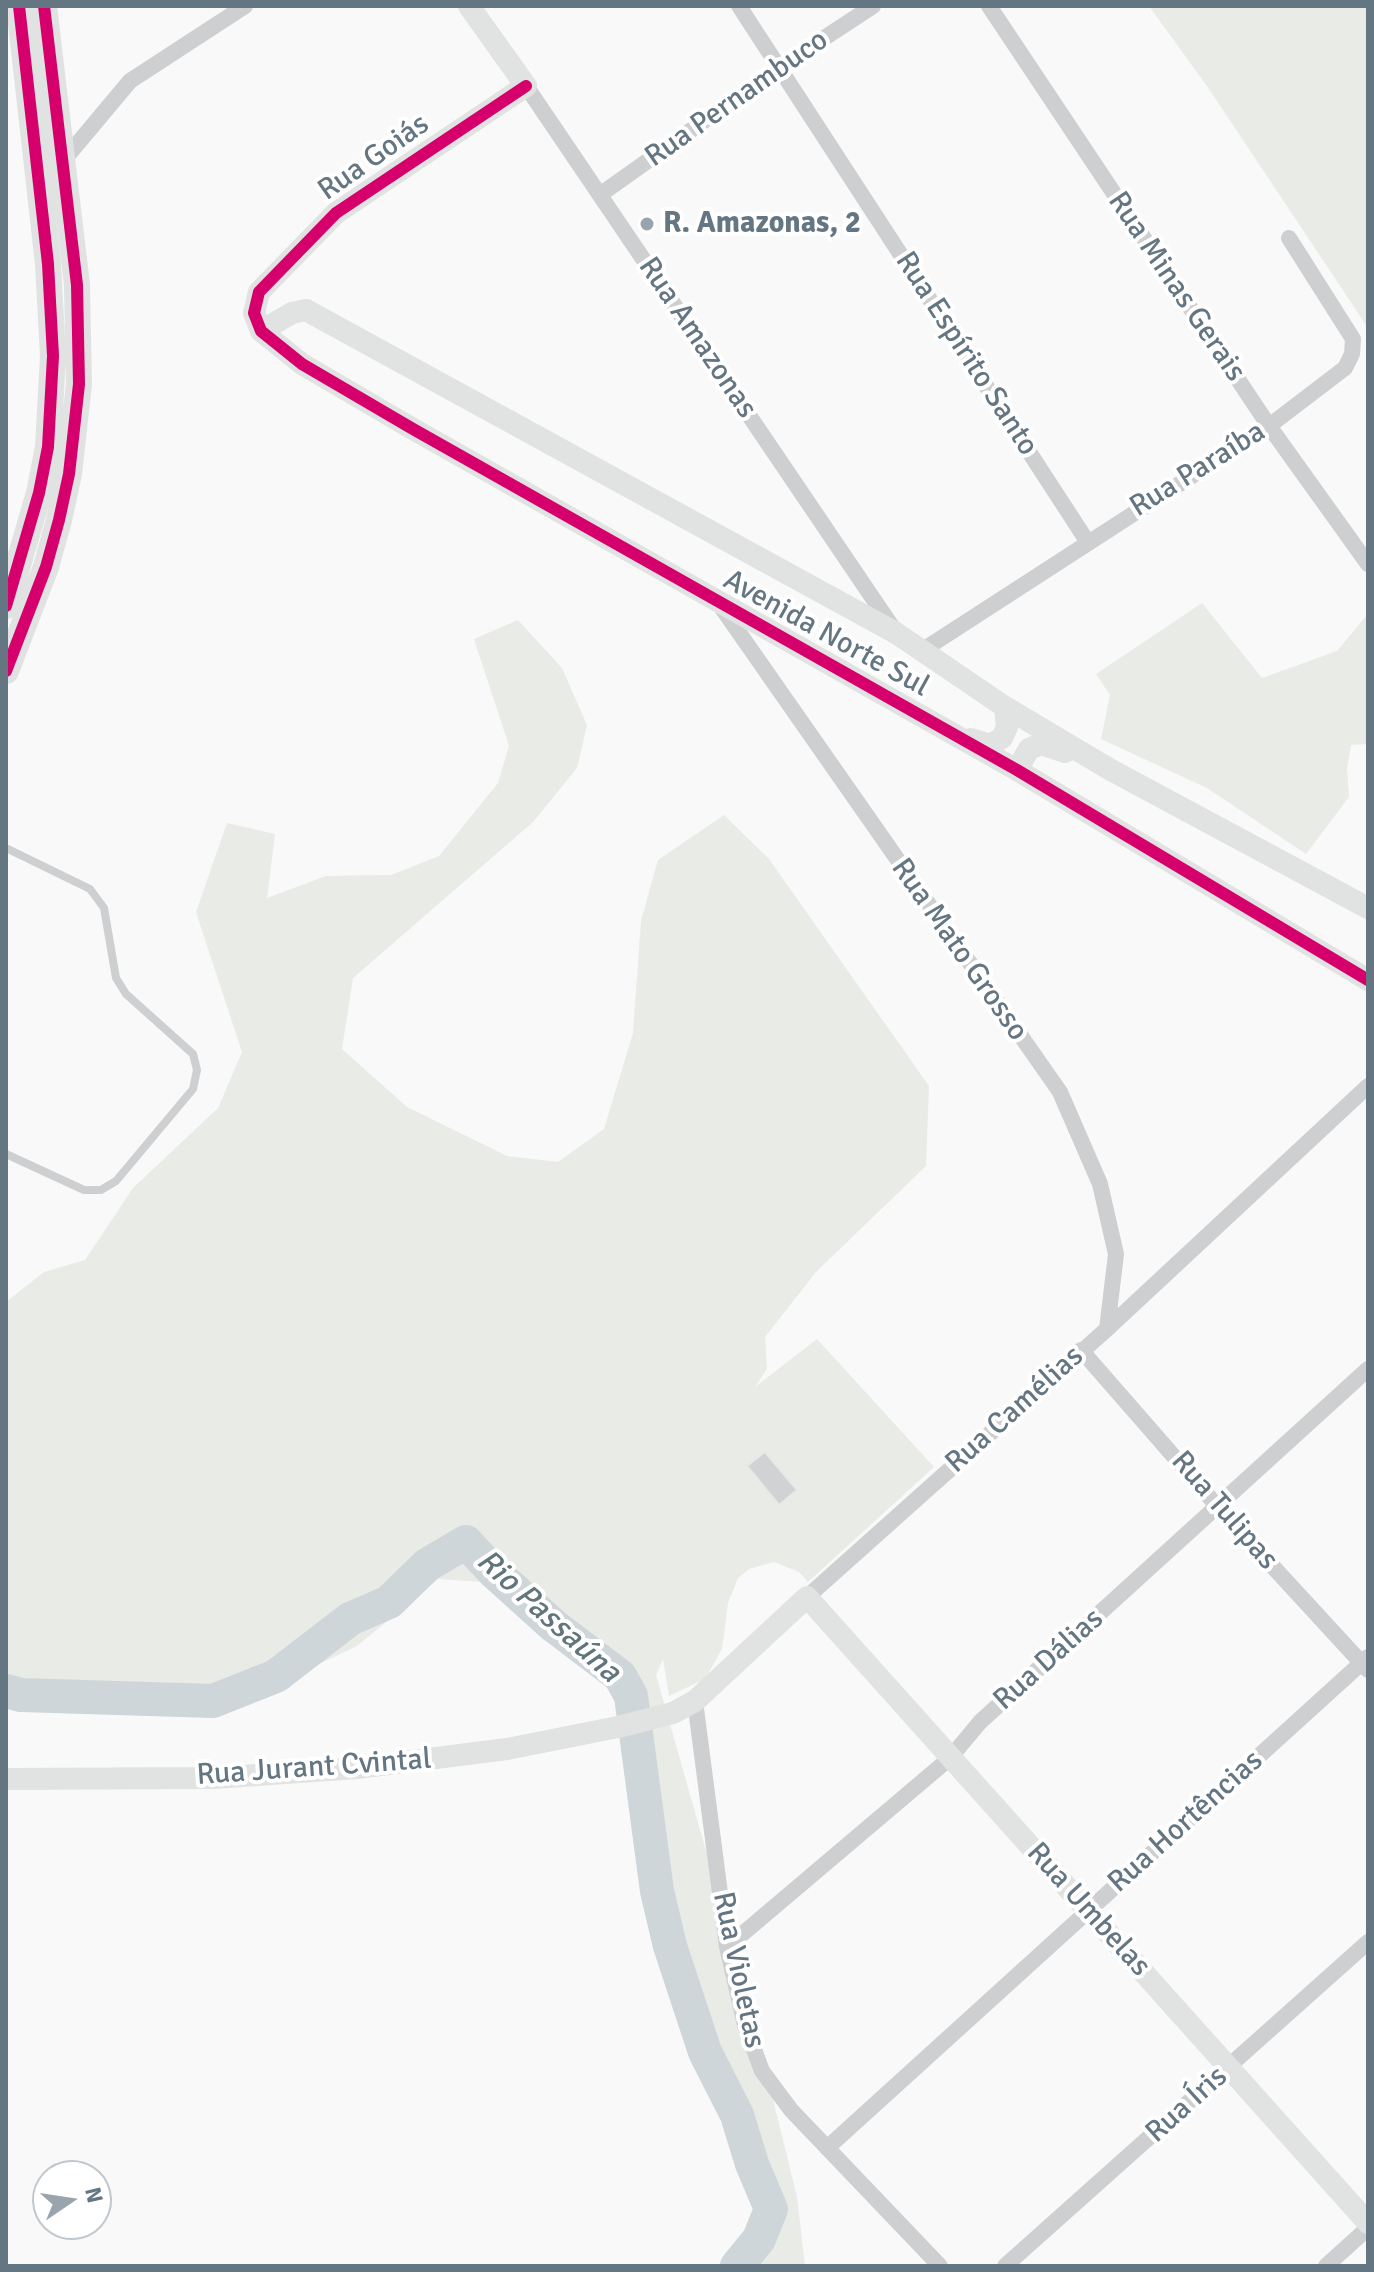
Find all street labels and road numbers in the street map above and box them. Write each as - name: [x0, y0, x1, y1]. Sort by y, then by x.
- street label: Rua Pernambuco: [639, 23, 835, 175]
- street label: Rua Goiás: [312, 107, 436, 209]
- street label: Rua Minas Gerais: [1099, 185, 1253, 389]
- street label: Rua Espírito Santo: [887, 245, 1045, 463]
- street label: Rua Amazonas: [630, 251, 764, 425]
- street label: Rua Paraíba: [1124, 414, 1272, 526]
- street label: Avenida Norte Sul: [717, 563, 935, 705]
- street label: Rua Mato Grosso: [883, 852, 1035, 1048]
- street label: Rua Camélias: [939, 1339, 1091, 1481]
- street label: Rua Tulipas: [1163, 1444, 1285, 1578]
- street label: Rua Dálias: [987, 1601, 1111, 1719]
- street label: Rua Jurant Cvintal: [195, 1742, 433, 1794]
- street label: Rua Hortências: [1101, 1743, 1271, 1901]
- street label: Rua Umbelas: [1019, 1836, 1157, 1984]
- street label: Rua Violetas: [704, 1889, 772, 2051]
- street label: Rua Íris: [1139, 2059, 1235, 2151]

